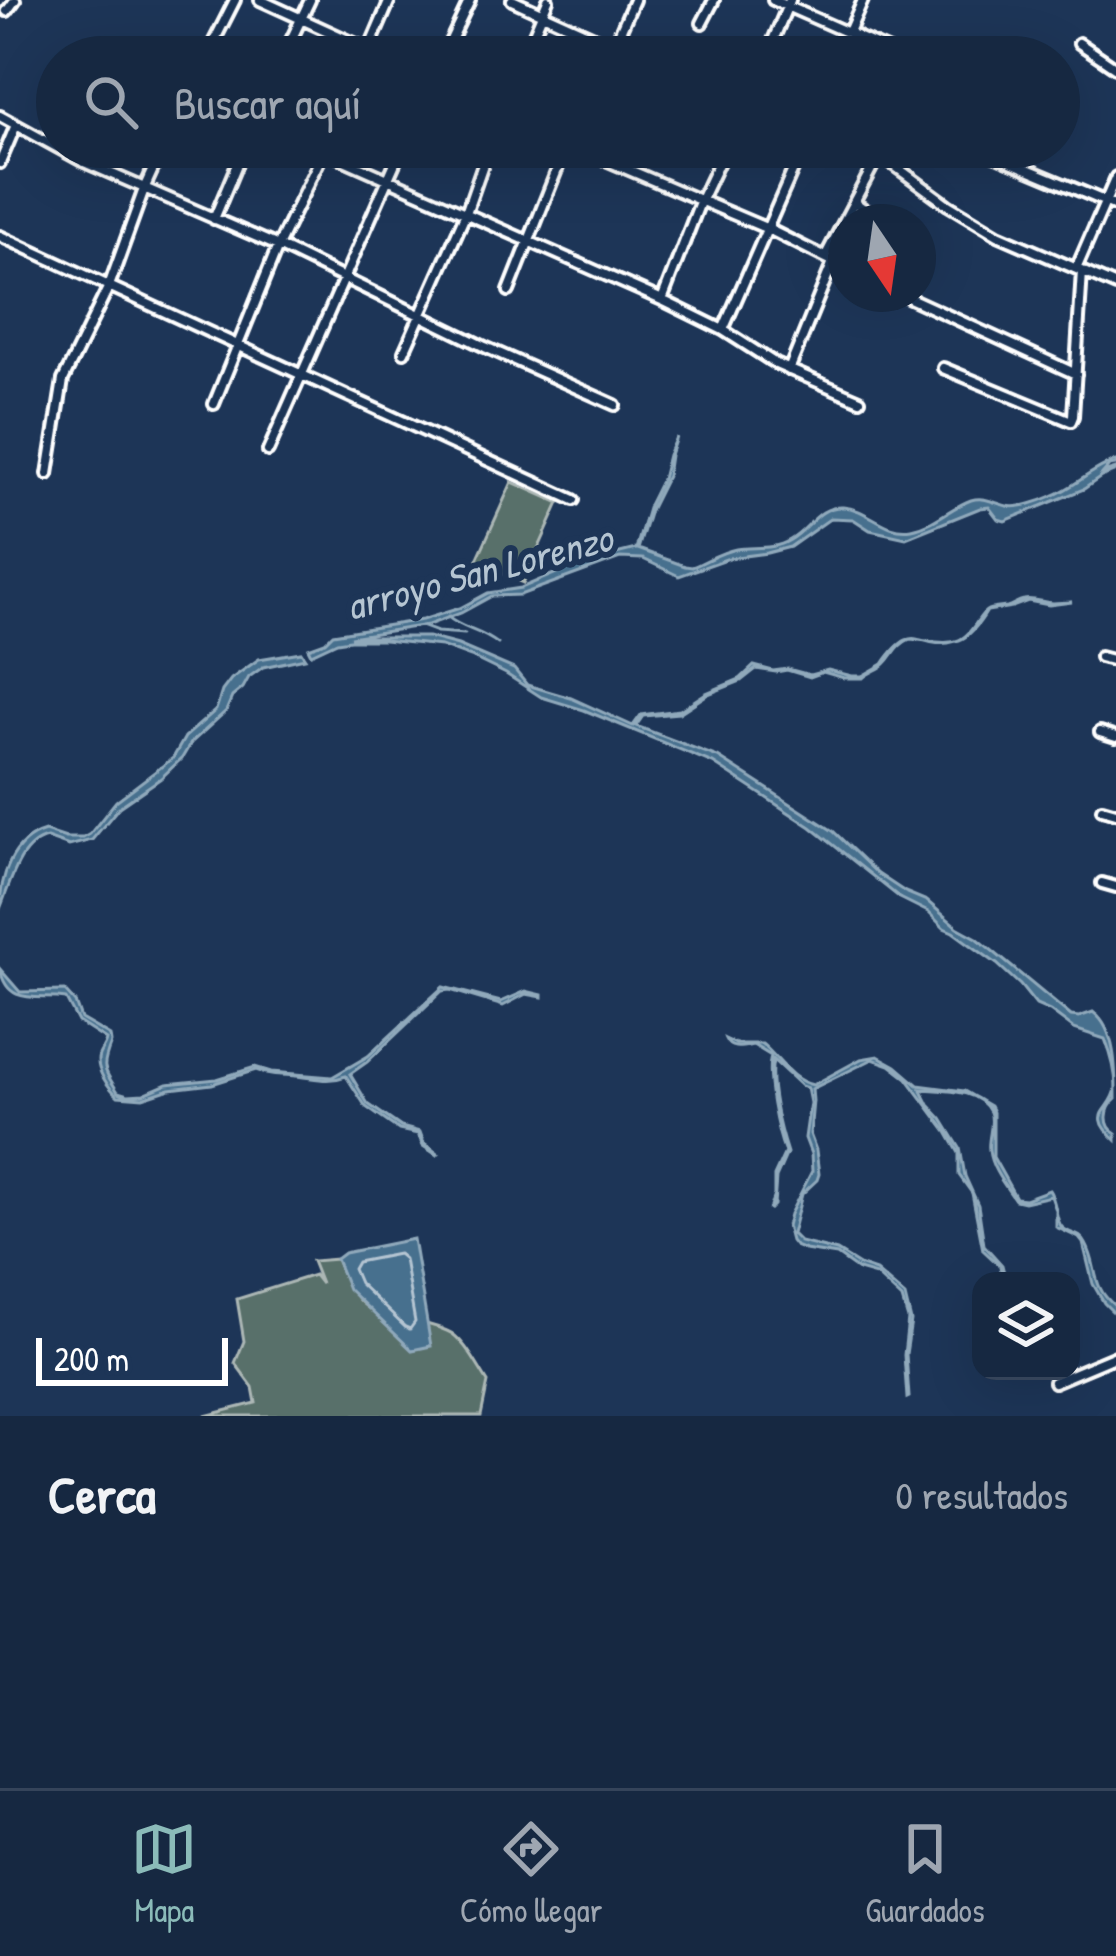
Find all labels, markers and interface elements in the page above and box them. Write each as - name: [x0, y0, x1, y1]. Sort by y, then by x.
- search box: [36, 36, 1080, 168]
- icon: search: [78, 69, 144, 135]
- text: Buscar aquí: [174, 72, 361, 133]
- north arrow: [828, 204, 936, 312]
- water label: arroyo San Lorenzo: [340, 509, 621, 633]
- map controls: [972, 1272, 1080, 1380]
- button: layers: [972, 1272, 1080, 1380]
- scale bar: [36, 1332, 228, 1385]
- text: 200 m: [54, 1337, 129, 1381]
- text: Cerca: [48, 1460, 156, 1529]
- text: 0 resultados: [895, 1468, 1068, 1521]
- tab: Mapa: [131, 1816, 197, 1932]
- tab: Cómo llegar: [460, 1816, 603, 1932]
- tab: Guardados: [865, 1816, 985, 1932]

